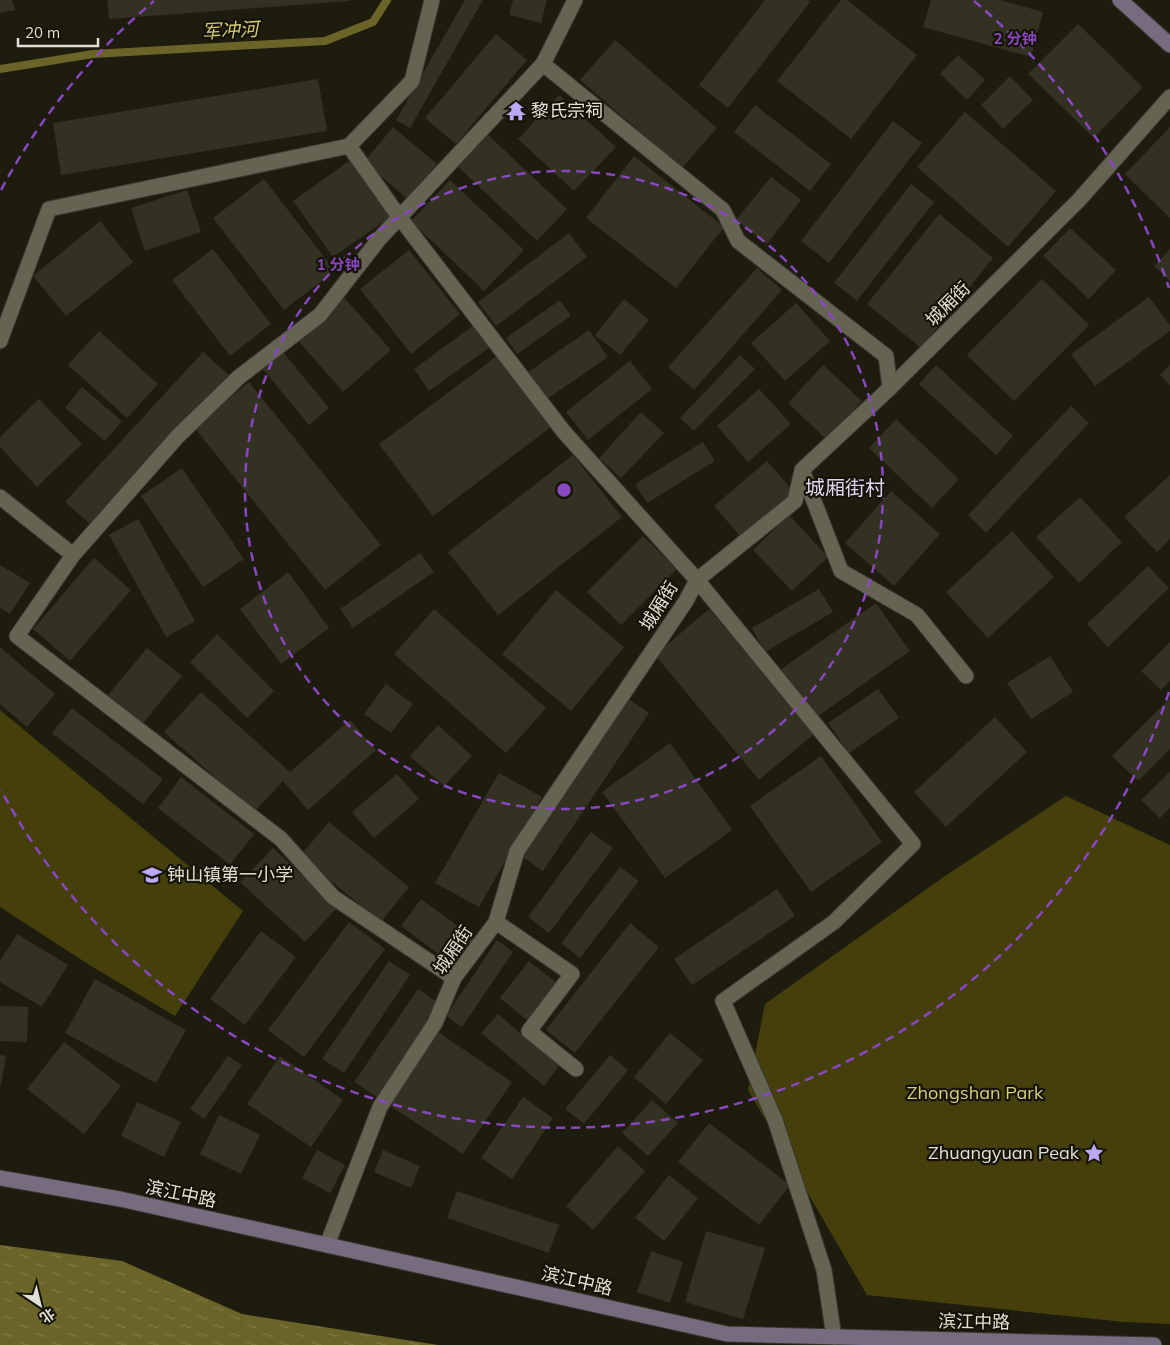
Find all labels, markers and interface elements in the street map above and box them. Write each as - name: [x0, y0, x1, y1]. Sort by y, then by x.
- scale bar: [18, 15, 98, 47]
- water label: 军冲河: [201, 16, 263, 43]
- text: 20 m: [25, 23, 60, 42]
- text: 2 分钟: [993, 29, 1037, 48]
- place label: 黎氏宗祠: [531, 99, 603, 122]
- temple icon: 黎氏宗祠: [505, 100, 527, 122]
- text: 1 分钟: [316, 255, 360, 274]
- street label: 城厢街: [920, 276, 975, 331]
- district label: 城厢街村: [805, 475, 885, 500]
- centre of rings: [555, 481, 573, 499]
- street label: 城厢街: [635, 577, 683, 635]
- place label: 钟山镇第一小学: [167, 863, 293, 886]
- school or university icon: 钟山镇第一小学: [141, 864, 163, 886]
- street label: 城厢街: [428, 921, 477, 979]
- park label: Zhongshan Park: [907, 1081, 1044, 1104]
- place label: Zhuangyuan Peak: [928, 1141, 1080, 1164]
- place icon: Zhuangyuan Peak: [1083, 1142, 1105, 1164]
- street label: 滨江中路: [143, 1175, 219, 1212]
- street label: 滨江中路: [539, 1261, 615, 1300]
- north arrow: [15, 1280, 65, 1330]
- text: 北: [37, 1304, 58, 1327]
- street label: 滨江中路: [938, 1309, 1010, 1334]

